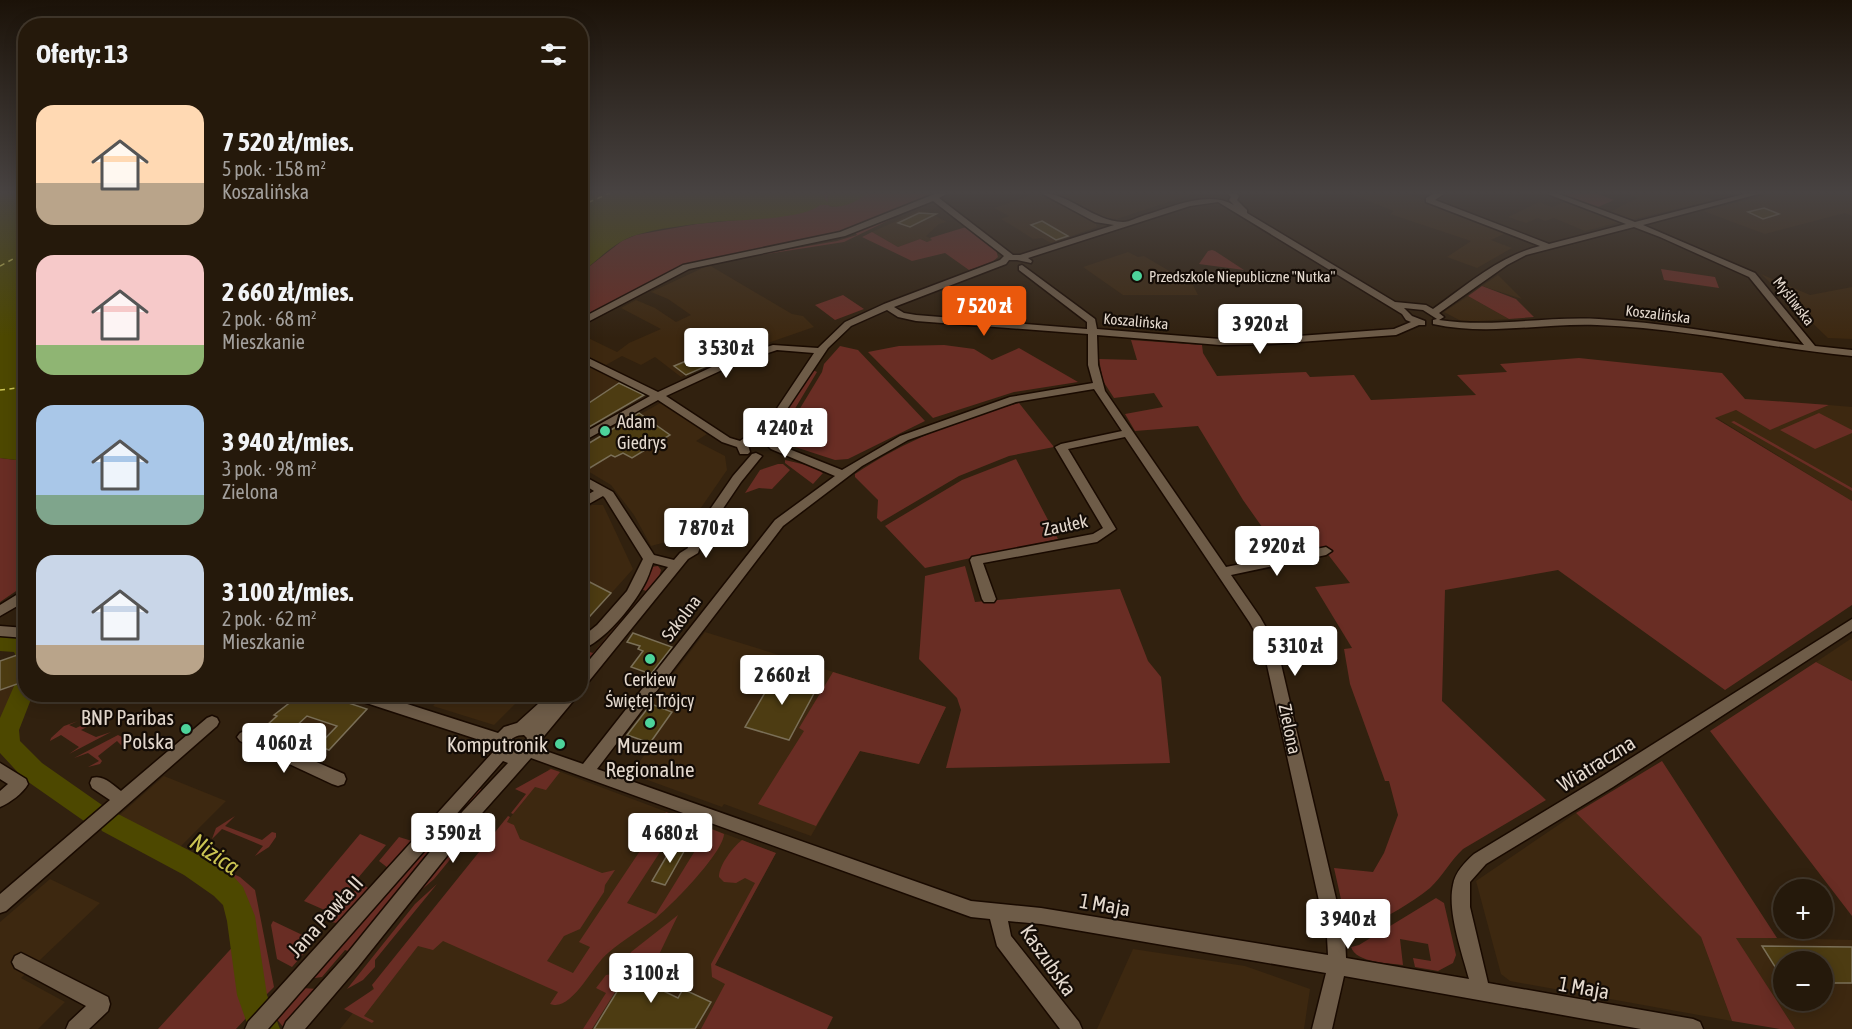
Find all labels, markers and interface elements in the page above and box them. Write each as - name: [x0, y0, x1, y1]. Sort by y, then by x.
- icon: filters: [537, 38, 570, 71]
- text: Oferty: 13: [36, 39, 128, 69]
- text: 7 520 zł/mies.: [222, 127, 353, 157]
- icon: home: [84, 129, 156, 201]
- text: 5 pok. · 158 m²: [222, 157, 326, 180]
- text: Koszalińska: [222, 180, 309, 203]
- place label: Przedszkole Niepubliczne "Nutka": [1149, 268, 1336, 285]
- marker: Przedszkole Niepubliczne "Nutka": [1130, 269, 1144, 283]
- street label: Myśliwska: [1770, 273, 1818, 329]
- text: 2 660 zł/mies.: [222, 277, 353, 307]
- icon: home: [84, 279, 156, 351]
- pin: 7 520 zł: [922, 286, 1046, 337]
- text: 7 520 zł: [956, 294, 1012, 317]
- street label: Koszalińska: [1625, 302, 1691, 326]
- pin: 3 920 zł: [1198, 304, 1322, 355]
- text: 2 pok. · 68 m²: [222, 307, 317, 330]
- street label: Koszalińska: [1103, 310, 1169, 332]
- text: 3 920 zł: [1232, 312, 1288, 335]
- pin: 3 530 zł: [664, 328, 788, 379]
- text: Mieszkanie: [222, 330, 305, 353]
- text: 3 530 zł: [698, 336, 754, 359]
- pin: 4 240 zł: [723, 408, 847, 459]
- place label: Adam Giedrys: [617, 411, 666, 453]
- text: 4 240 zł: [757, 416, 813, 439]
- marker: Adam Giedrys: [598, 424, 612, 438]
- text: 3 940 zł/mies.: [222, 427, 353, 457]
- icon: home: [84, 429, 156, 501]
- text: 3 pok. · 98 m²: [222, 457, 317, 480]
- text: Zielona: [222, 480, 278, 503]
- pin: 7 870 zł: [644, 508, 768, 559]
- street label: Zaułek: [1040, 510, 1090, 540]
- text: 7 870 zł: [678, 516, 734, 539]
- pin: 2 920 zł: [1215, 526, 1339, 577]
- text: 2 920 zł: [1249, 534, 1305, 557]
- text: 3 100 zł/mies.: [222, 577, 353, 607]
- icon: home: [84, 579, 156, 651]
- street label: Szkolna: [657, 591, 705, 645]
- text: 2 pok. · 62 m²: [222, 607, 317, 630]
- pin: 5 310 zł: [1233, 626, 1357, 677]
- text: Mieszkanie: [222, 630, 305, 653]
- text: 5 310 zł: [1267, 634, 1323, 657]
- marker: Cerkiew Świętej Trójcy: [643, 652, 657, 666]
- pin: 2 660 zł: [720, 655, 844, 706]
- text: 2 660 zł: [754, 663, 810, 686]
- place label: Cerkiew Świętej Trójcy: [605, 669, 695, 711]
- street label: Zielona: [1274, 702, 1306, 756]
- place label: BNP Paribas Polska: [81, 705, 174, 753]
- marker: Muzeum Regionalne: [643, 716, 657, 730]
- marker: BNP Paribas Polska: [179, 722, 193, 736]
- pin: 4 060 zł: [222, 723, 346, 774]
- street label: Wiatraczna: [1553, 730, 1639, 796]
- text: 4 060 zł: [256, 731, 312, 754]
- place label: Komputronik: [447, 732, 548, 756]
- place label: Muzeum Regionalne: [606, 733, 695, 781]
- marker: Komputronik: [553, 737, 567, 751]
- pin: 3 590 zł: [391, 813, 515, 864]
- pin: 4 680 zł: [608, 813, 732, 864]
- text: 3 590 zł: [425, 821, 481, 844]
- text: 4 680 zł: [642, 821, 698, 844]
- water label: Nizica: [185, 828, 245, 880]
- street label: Jana Pawła II: [282, 871, 368, 961]
- map controls: [1773, 879, 1833, 1011]
- button: +: [1773, 879, 1833, 939]
- street label: 1 Maja: [1078, 888, 1132, 920]
- pin: 3 940 zł: [1286, 899, 1410, 950]
- text: 3 940 zł: [1320, 907, 1376, 930]
- street label: Kaszubska: [1016, 920, 1082, 1000]
- button: −: [1773, 951, 1833, 1011]
- pin: 3 100 zł: [589, 953, 713, 1004]
- text: 3 100 zł: [623, 961, 679, 984]
- street label: 1 Maja: [1557, 971, 1611, 1003]

